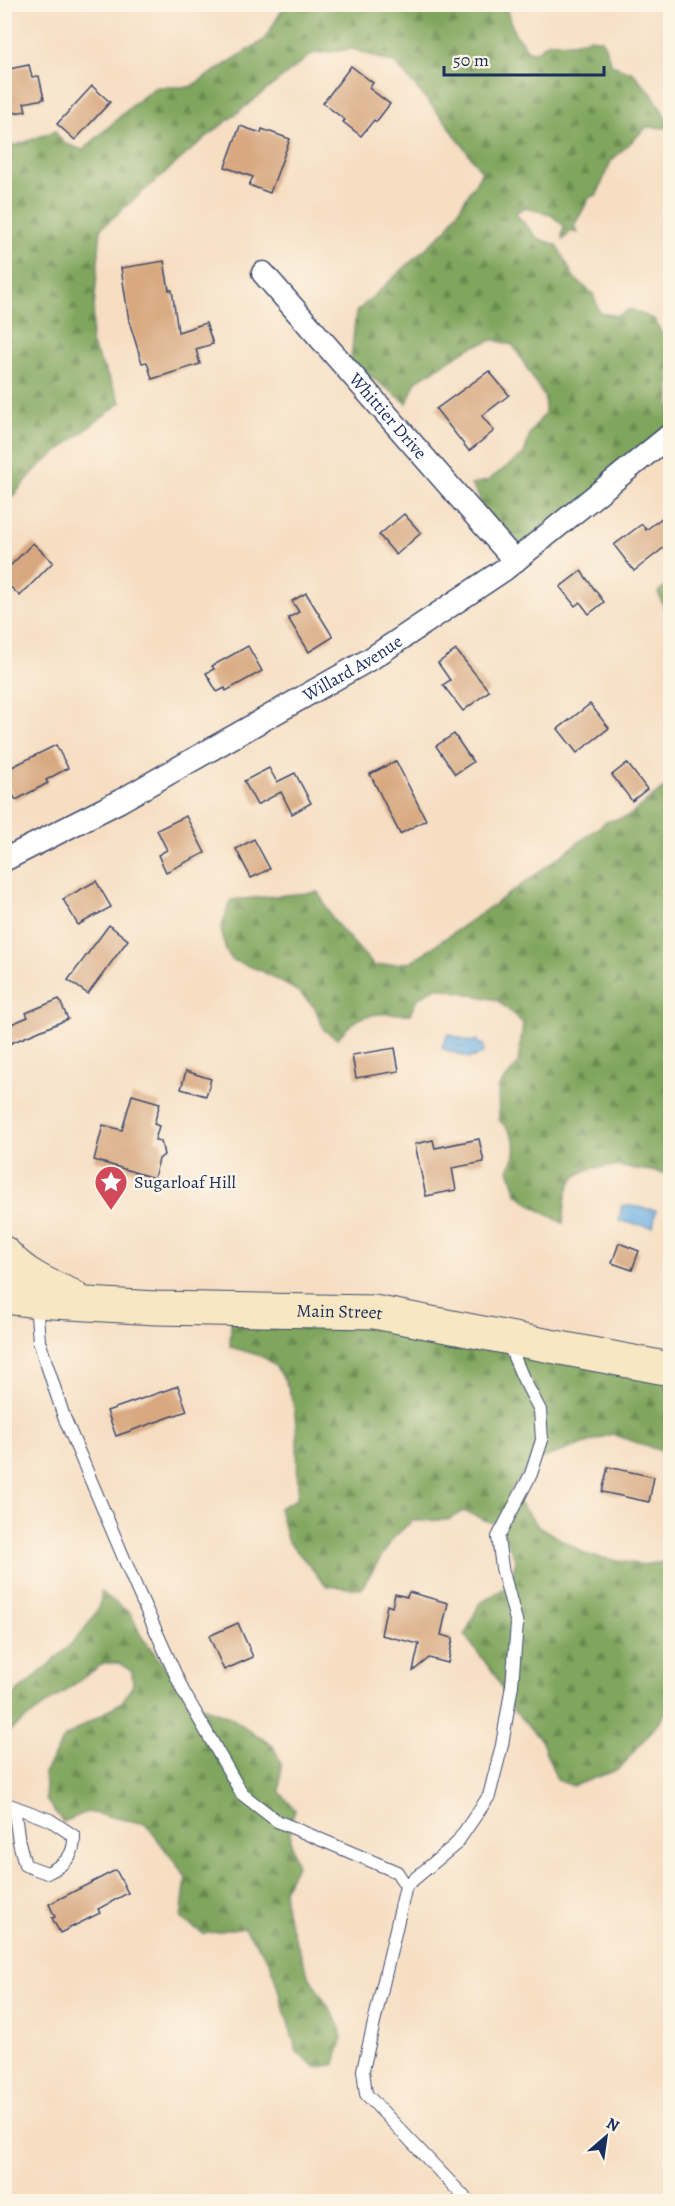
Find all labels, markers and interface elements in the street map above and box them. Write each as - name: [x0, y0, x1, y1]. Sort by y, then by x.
- scale bar: [444, 39, 604, 77]
- text: 50 m: [453, 48, 489, 72]
- street label: Whittier Drive: [343, 367, 432, 464]
- street label: Willard Avenue: [297, 629, 407, 707]
- place icon: Sugarloaf Hill: [93, 1164, 129, 1211]
- place label: Sugarloaf Hill: [134, 1170, 236, 1194]
- street label: Main Street: [296, 1299, 385, 1325]
- north arrow: [576, 2107, 636, 2167]
- text: N: [602, 2112, 624, 2137]

